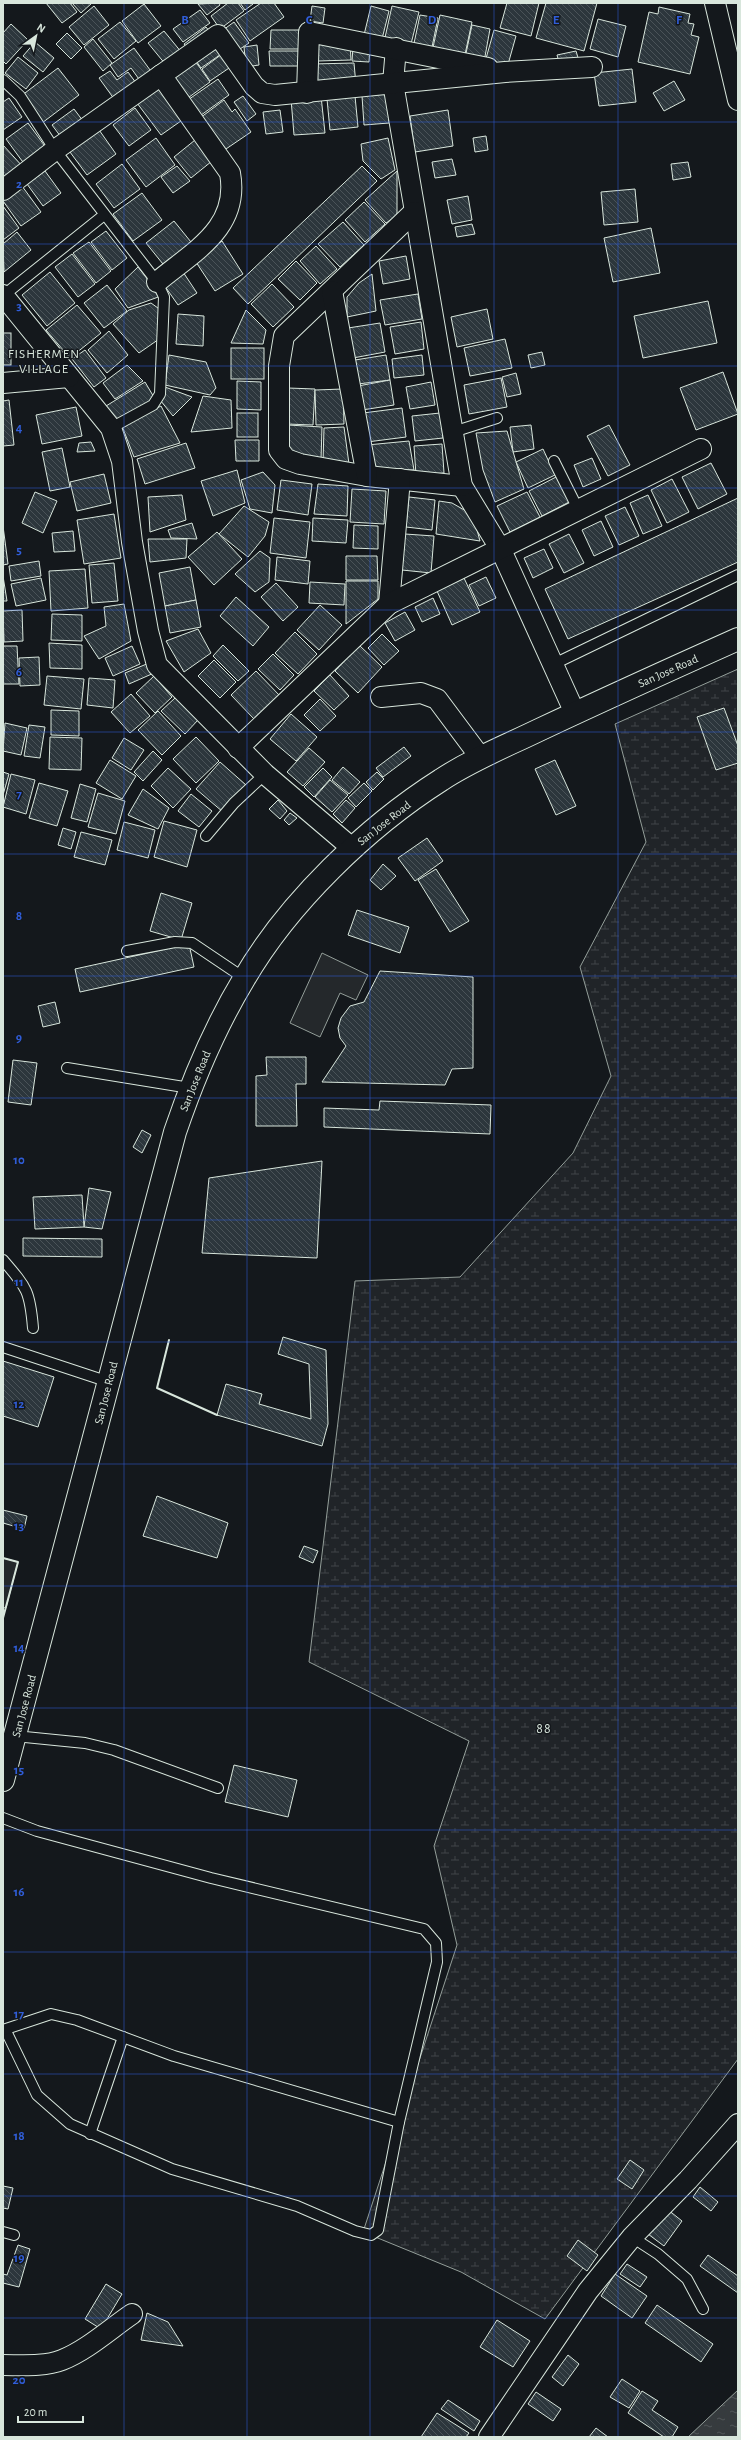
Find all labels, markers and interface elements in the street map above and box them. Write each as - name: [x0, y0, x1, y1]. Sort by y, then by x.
- text: B: [181, 14, 189, 27]
- text: C: [306, 14, 313, 27]
- text: D: [428, 14, 437, 27]
- text: E: [553, 14, 560, 27]
- text: F: [676, 14, 683, 27]
- north arrow: [16, 16, 56, 56]
- text: N: [35, 21, 47, 35]
- text: 2: [16, 178, 22, 191]
- text: 3: [16, 300, 22, 313]
- district label: FISHERMEN VILLAGE: [8, 348, 80, 376]
- text: 4: [16, 422, 23, 435]
- text: 5: [16, 544, 22, 557]
- street label: San Jose Road: [636, 652, 700, 690]
- text: 6: [16, 666, 22, 679]
- text: 7: [16, 788, 22, 801]
- street label: San Jose Road: [355, 799, 413, 847]
- text: 8: [16, 910, 22, 923]
- text: 9: [16, 1032, 22, 1045]
- street label: San Jose Road: [177, 1049, 213, 1113]
- text: 10: [13, 1154, 25, 1167]
- text: 11: [14, 1276, 24, 1289]
- street label: San Jose Road: [92, 1360, 120, 1426]
- text: 12: [14, 1398, 24, 1411]
- text: 13: [14, 1520, 25, 1533]
- text: 14: [13, 1642, 25, 1655]
- street label: San Jose Road: [10, 1673, 38, 1739]
- district label: 88: [536, 1722, 552, 1736]
- text: 15: [14, 1764, 25, 1777]
- text: 16: [14, 1886, 24, 1899]
- text: 17: [14, 2008, 25, 2021]
- text: 18: [13, 2130, 25, 2143]
- text: 19: [14, 2252, 24, 2265]
- text: 20: [13, 2374, 26, 2387]
- scale bar: [18, 2398, 83, 2424]
- text: 20 m: [24, 2406, 47, 2418]

